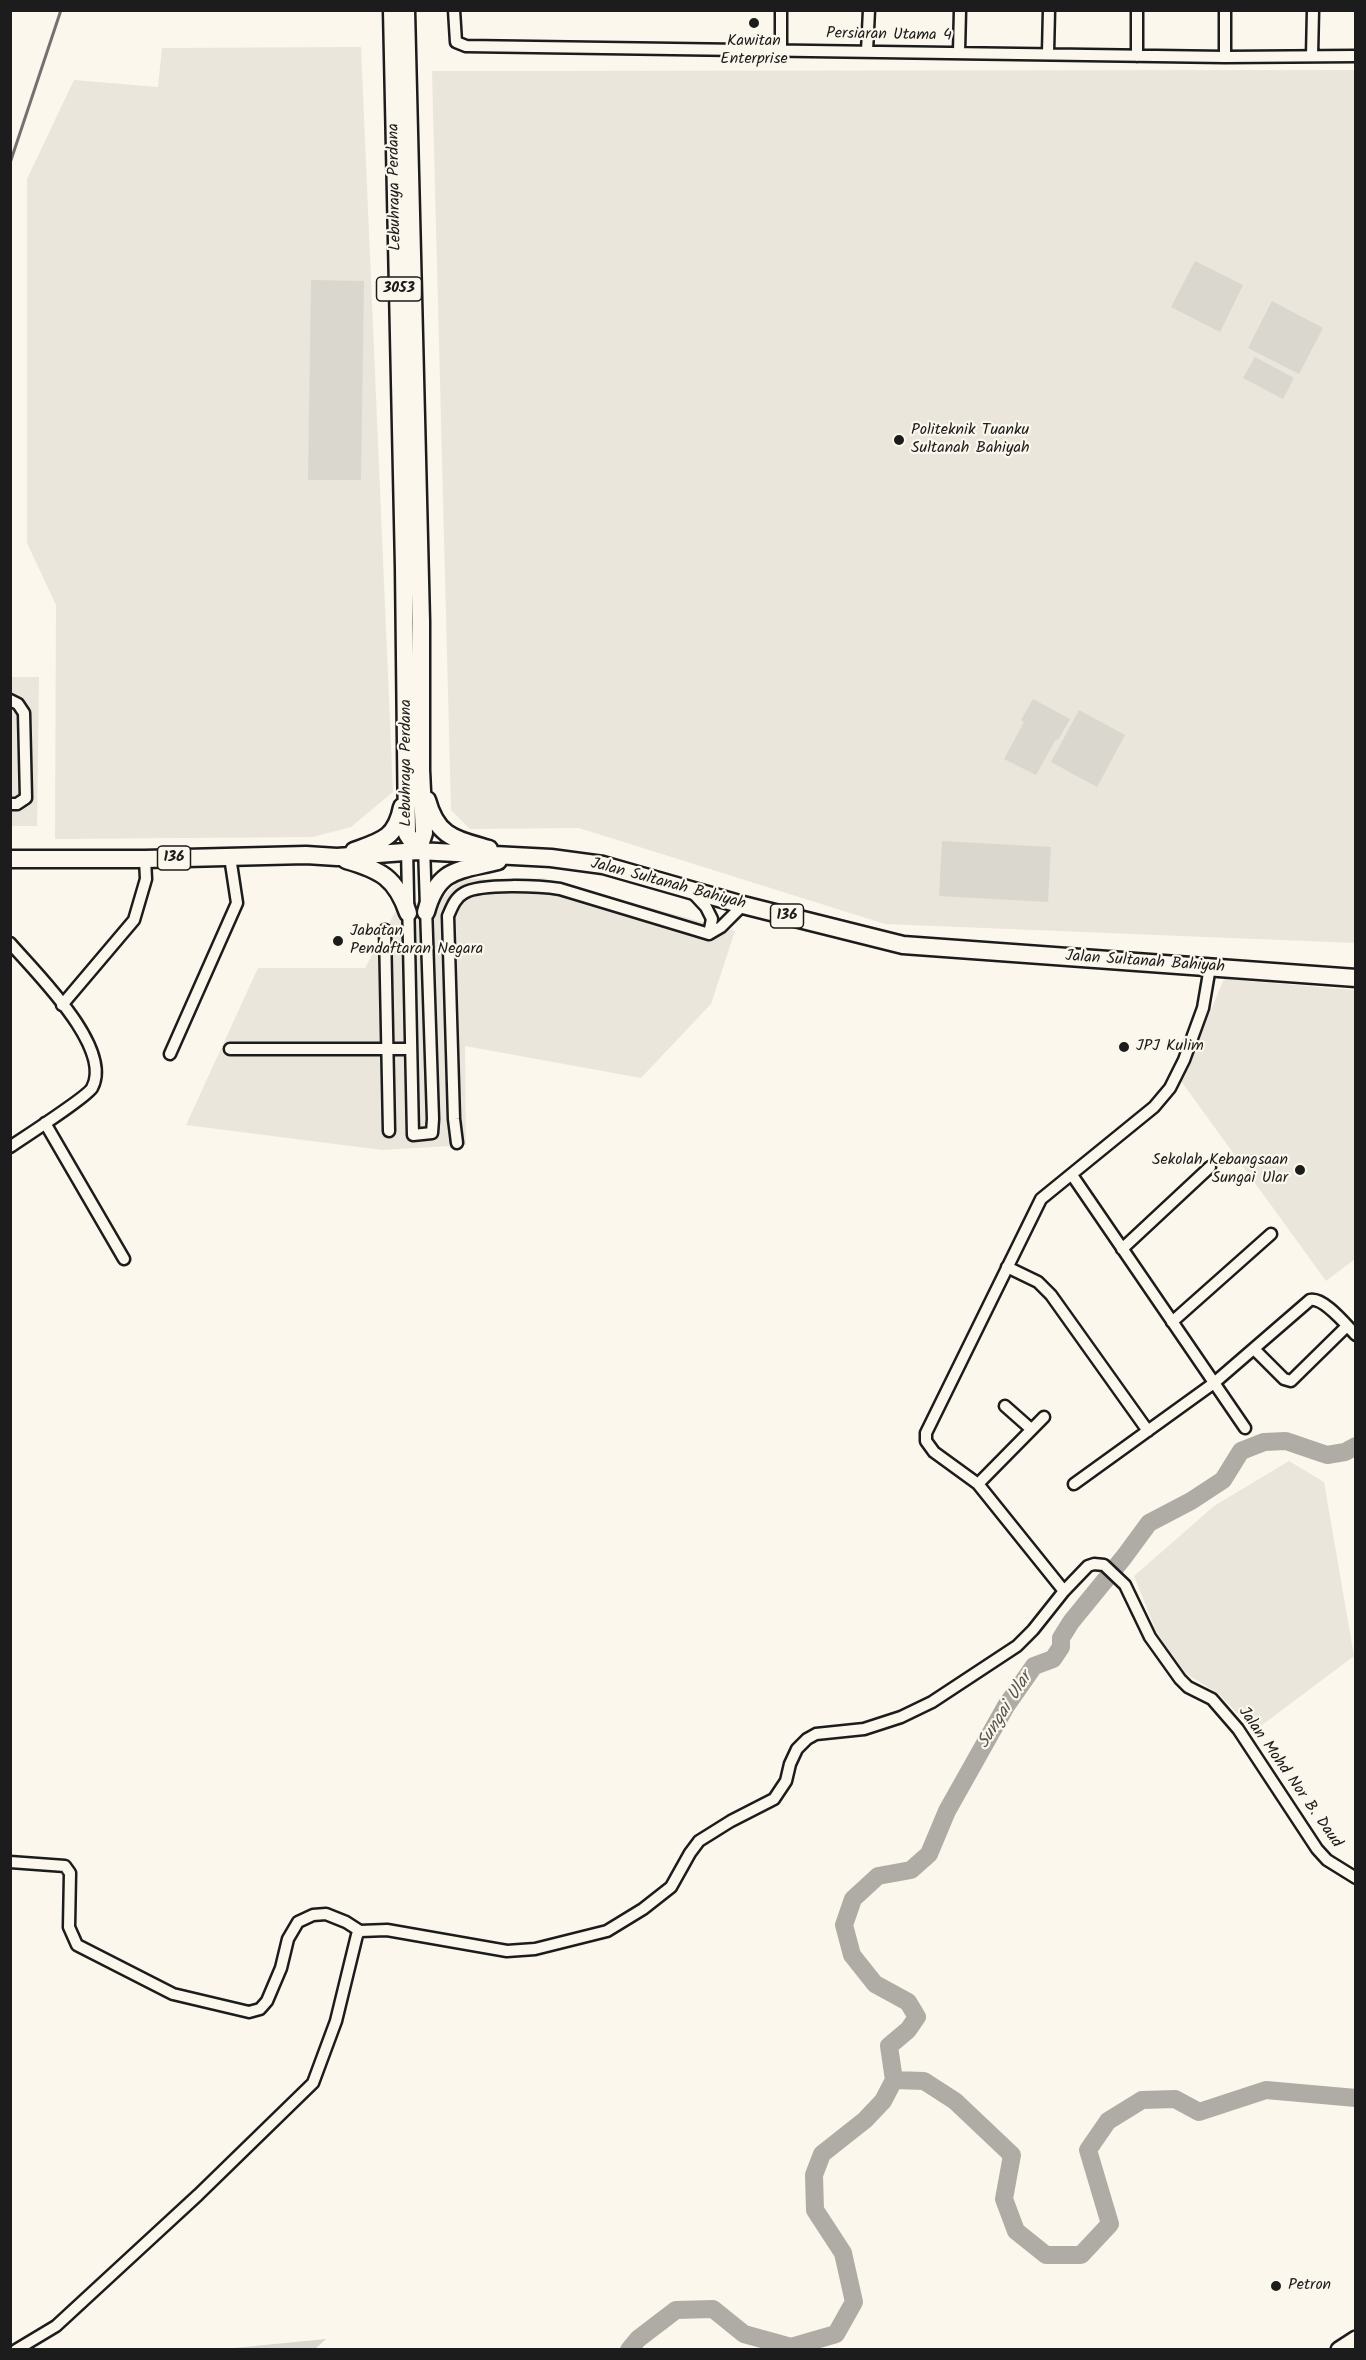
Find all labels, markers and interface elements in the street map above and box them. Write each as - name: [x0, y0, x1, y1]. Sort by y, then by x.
- marker: Kawitan Enterprise: [747, 16, 761, 30]
- street label: Persiaran Utama 4: [826, 25, 952, 47]
- place label: Kawitan Enterprise: [720, 32, 788, 70]
- street label: Lebuhraya Perdana: [385, 123, 407, 251]
- road number: 3053: [376, 277, 422, 301]
- place label: Politeknik Tuanku Sultanah Bahiyah: [911, 421, 1029, 459]
- marker: Politeknik Tuanku Sultanah Bahiyah: [892, 433, 906, 447]
- street label: Lebuhraya Perdana: [397, 699, 417, 827]
- road number: 136: [158, 846, 190, 870]
- street label: Jalan Sultanah Bahiyah: [588, 855, 748, 915]
- road number: 136: [770, 904, 804, 928]
- place label: Jabatan Pendaftaran Negara: [350, 922, 483, 960]
- marker: Jabatan Pendaftaran Negara: [331, 934, 345, 948]
- street label: Jalan Sultanah Bahiyah: [1065, 948, 1225, 978]
- place label: JPJ Kulim: [1136, 1037, 1204, 1057]
- marker: JPJ Kulim: [1117, 1040, 1131, 1054]
- place label: Sekolah Kebangsaan Sungai Ular: [1152, 1151, 1288, 1189]
- marker: Sekolah Kebangsaan Sungai Ular: [1293, 1163, 1307, 1177]
- water label: Sungai Ular: [974, 1669, 1038, 1753]
- street label: Jalan Mohd Nor B. Daud: [1233, 1704, 1345, 1852]
- place label: Petron: [1288, 2276, 1331, 2296]
- marker: Petron: [1269, 2279, 1283, 2293]

